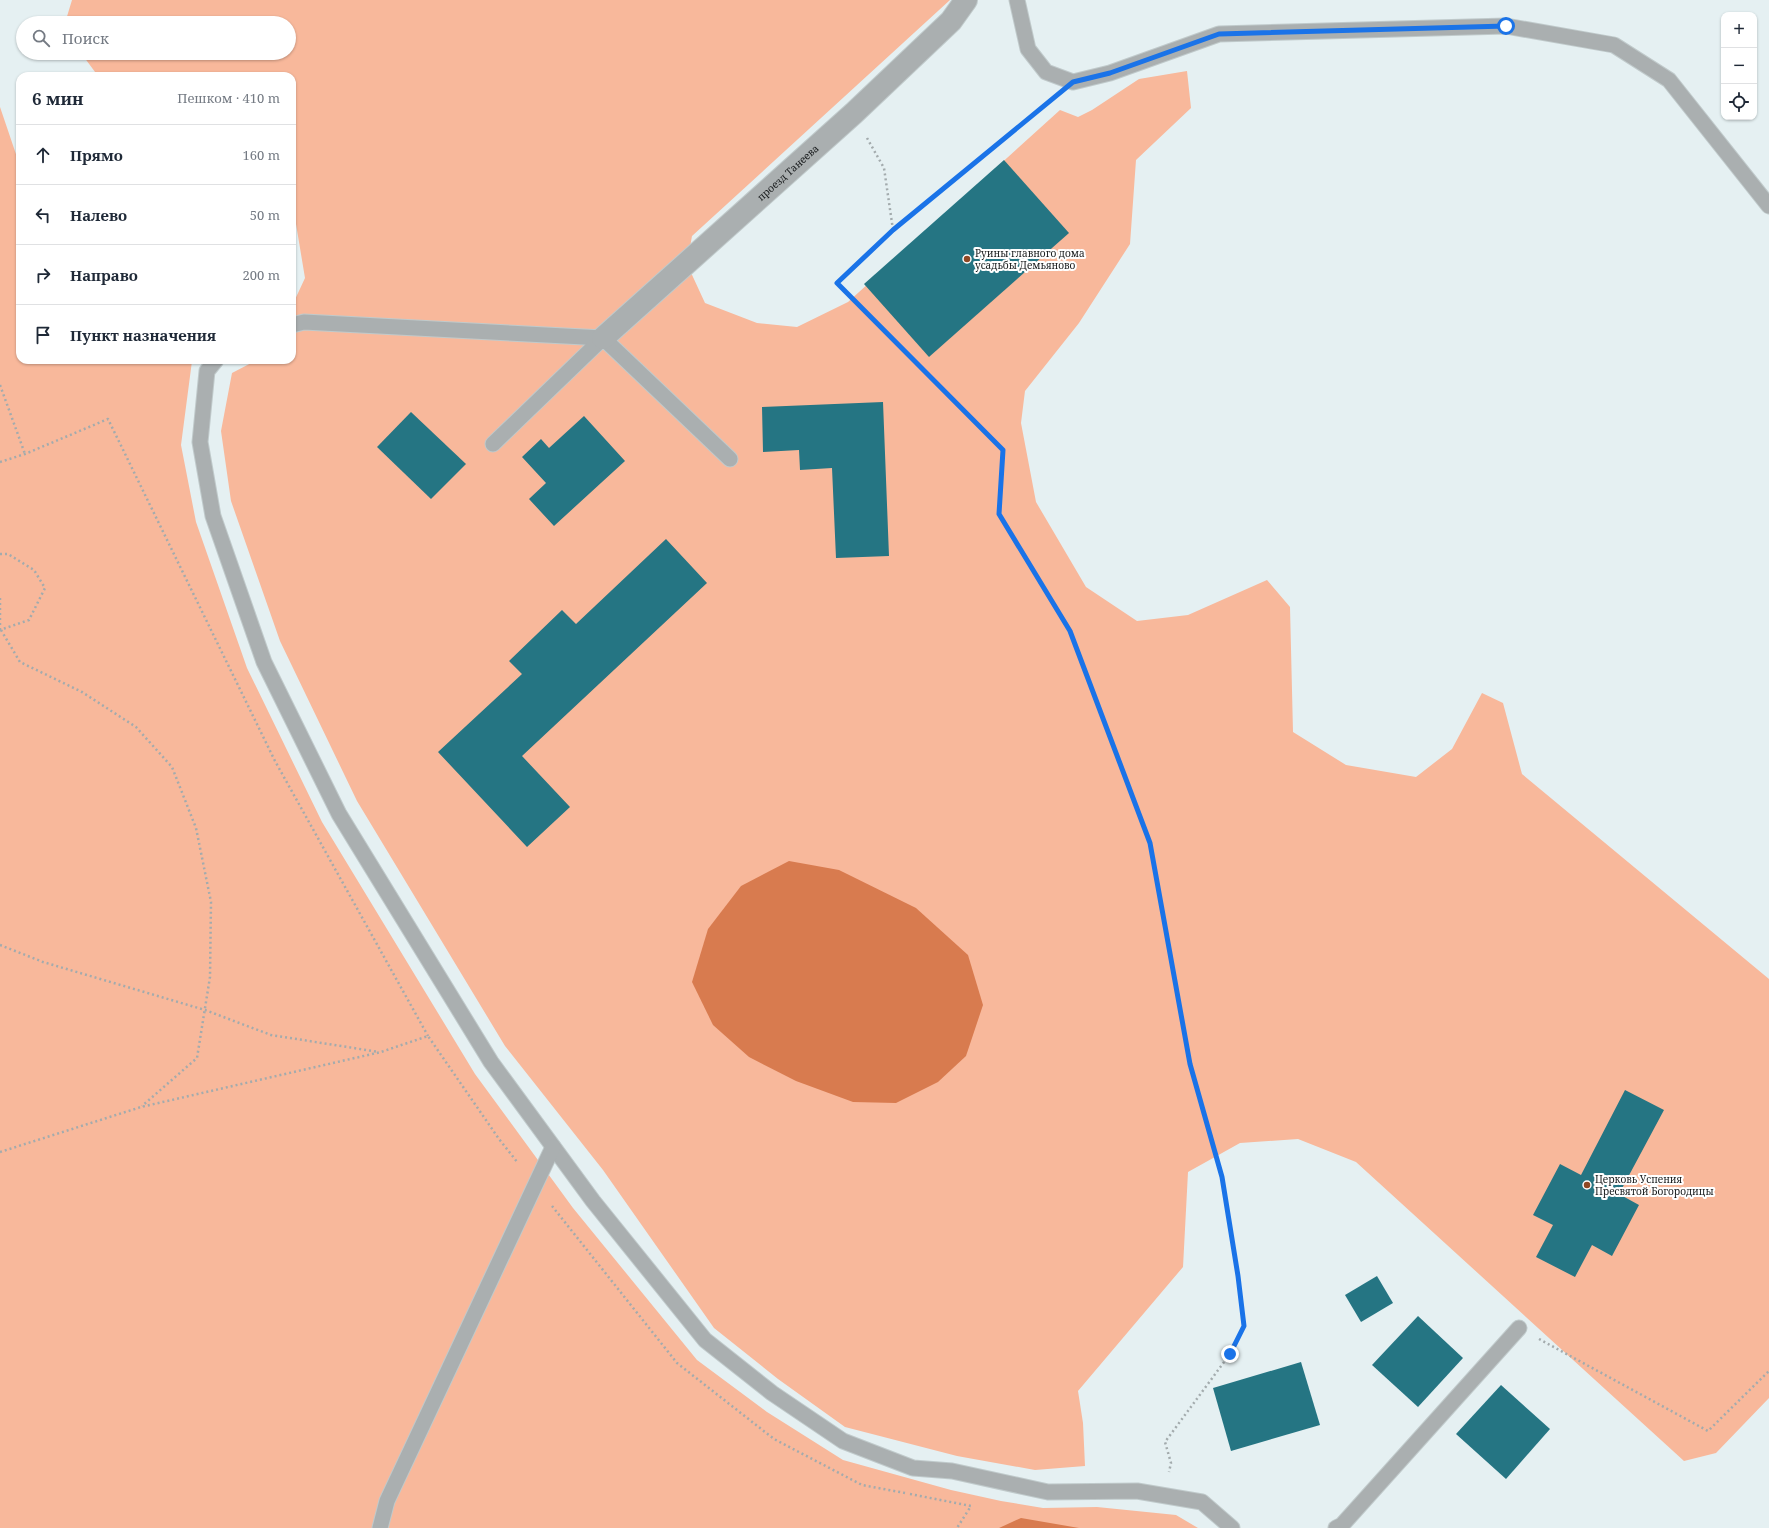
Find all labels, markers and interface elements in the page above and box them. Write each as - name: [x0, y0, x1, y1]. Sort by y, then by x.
- map controls: [1721, 12, 1757, 120]
- button: +: [1721, 12, 1757, 48]
- search box: [16, 16, 296, 60]
- route start: [1497, 17, 1515, 35]
- icon: search: [30, 27, 52, 49]
- text: Поиск: [62, 28, 109, 48]
- button: −: [1721, 48, 1757, 84]
- button: locate: [1721, 84, 1757, 120]
- text: 6 мин: [32, 87, 84, 110]
- text: Пешком · 410 m: [177, 89, 280, 107]
- street label: проезд Танеева: [754, 141, 822, 204]
- icon: ahead: [32, 144, 54, 166]
- text: Прямо: [70, 145, 123, 165]
- text: 160 m: [243, 146, 280, 164]
- icon: left: [32, 204, 54, 226]
- text: Налево: [70, 205, 127, 225]
- text: 50 m: [250, 206, 280, 224]
- place label: Руины главного дома усадьбы Демьяново: [975, 246, 1085, 272]
- marker: Руины главного дома усадьбы Демьяново: [962, 254, 972, 264]
- icon: right: [32, 264, 54, 286]
- text: Направо: [70, 265, 138, 285]
- text: 200 m: [243, 266, 280, 284]
- icon: arrive: [32, 324, 54, 346]
- text: Пункт назначения: [70, 325, 216, 345]
- place label: Церковь Успения Пресвятой Богородицы: [1595, 1172, 1714, 1198]
- marker: Церковь Успения Пресвятой Богородицы: [1582, 1180, 1592, 1190]
- route end: [1221, 1345, 1239, 1363]

